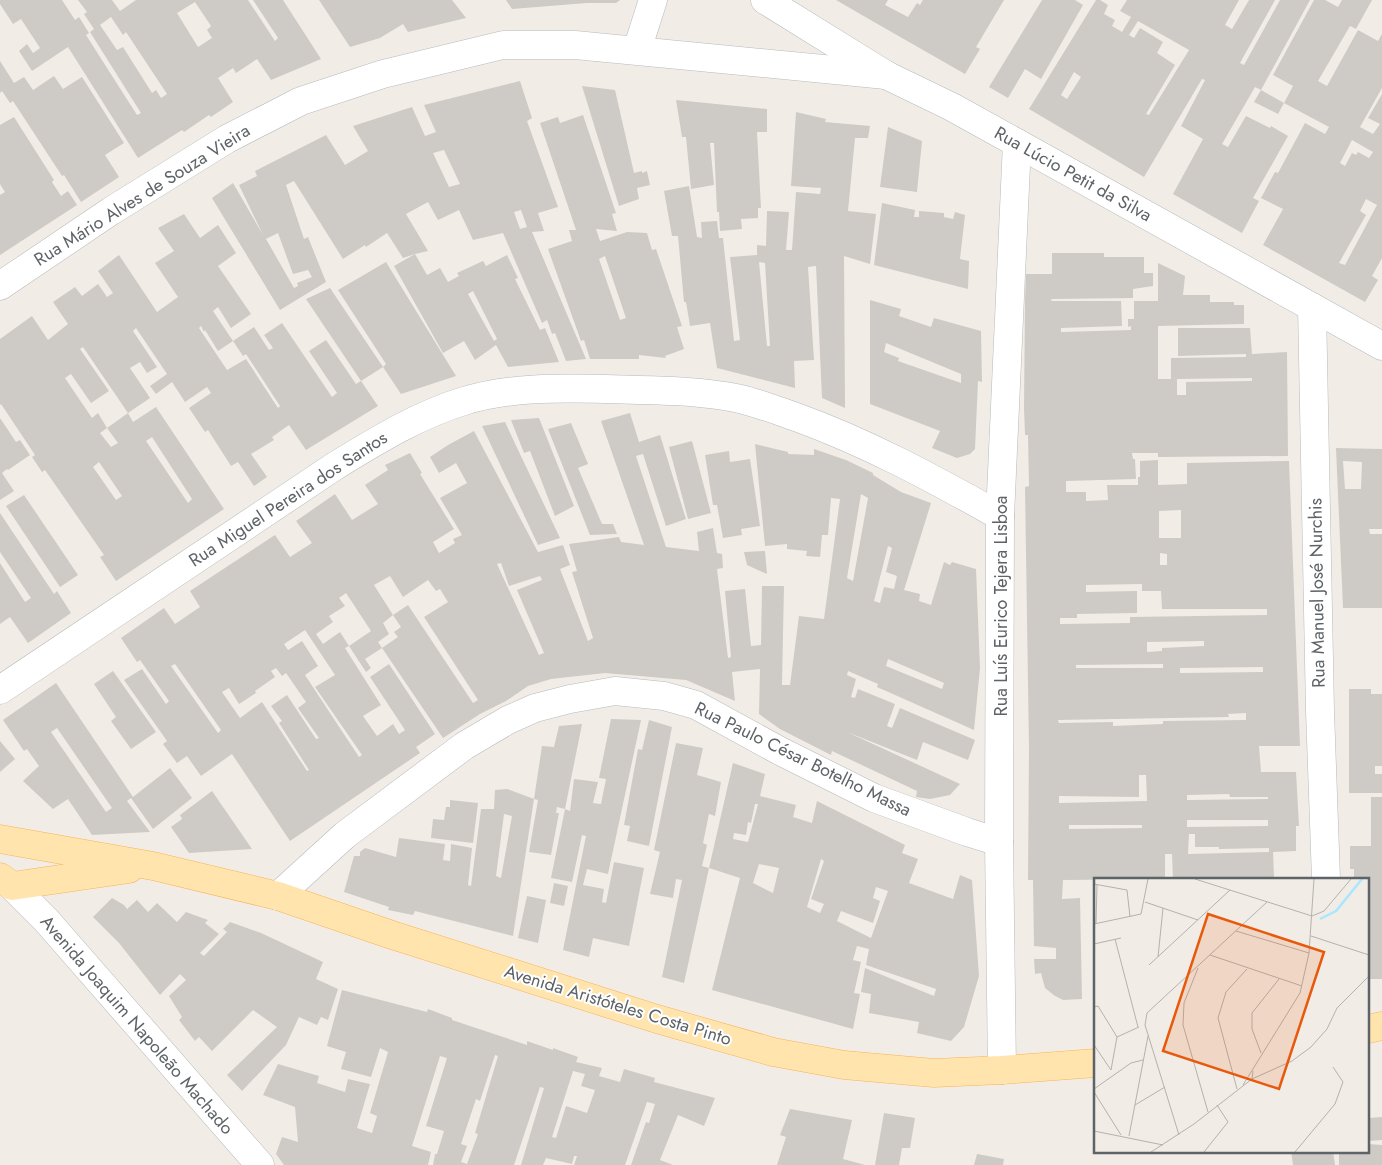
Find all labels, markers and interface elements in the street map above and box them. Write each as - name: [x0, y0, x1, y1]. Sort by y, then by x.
- street label: Rua Mário Alves de Souza Vieira: [29, 118, 255, 272]
- street label: Rua Lúcio Petit da Silva: [989, 120, 1157, 228]
- street label: Rua Miguel Pereira dos Santos: [184, 425, 392, 573]
- street label: Rua Luís Eurico Tejera Lisboa: [988, 496, 1014, 716]
- street label: Rua Manuel José Nurchis: [1302, 498, 1332, 688]
- street label: Rua Paulo César Botelho Massa: [690, 695, 916, 823]
- inset map: [1094, 878, 1370, 1152]
- street label: Avenida Joaquim Napoleão Machado: [34, 910, 240, 1140]
- street label: Avenida Aristóteles Costa Pinto: [501, 958, 735, 1052]

